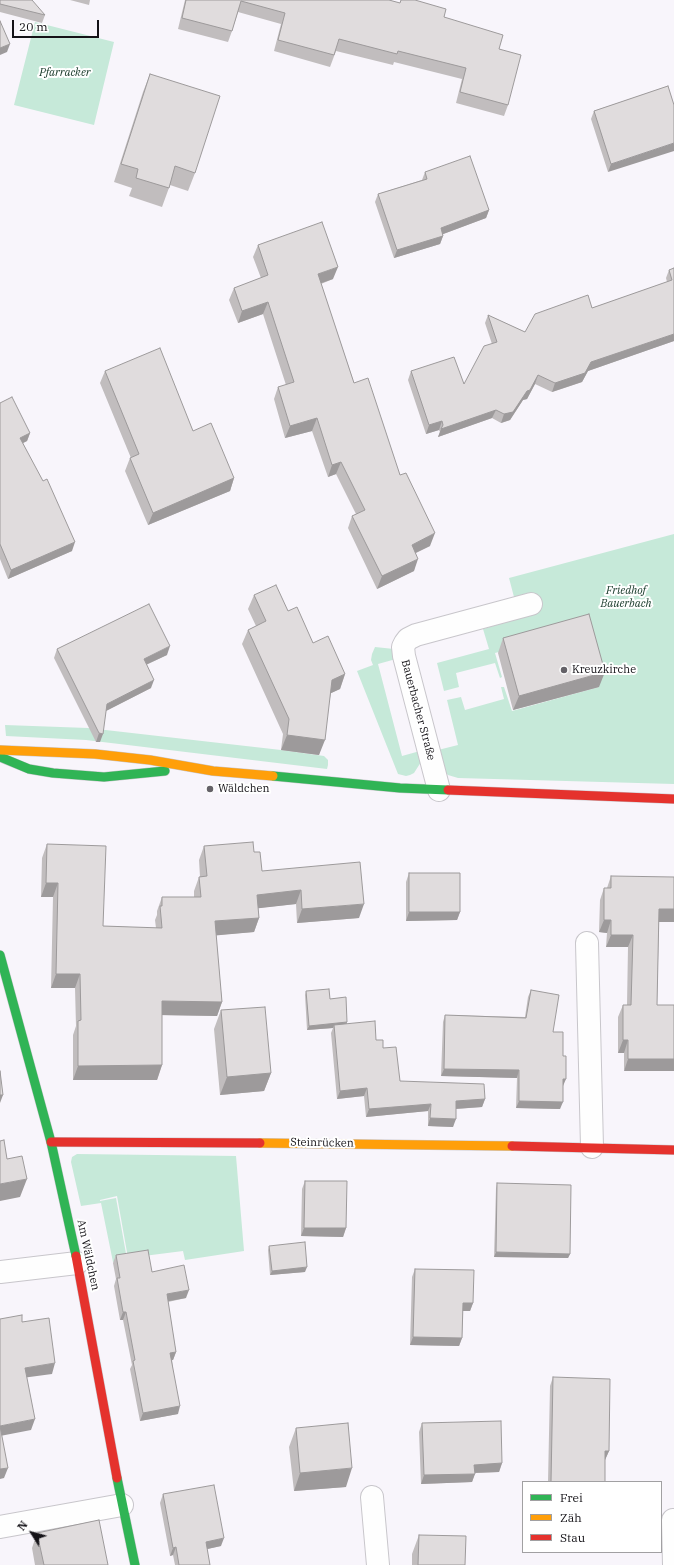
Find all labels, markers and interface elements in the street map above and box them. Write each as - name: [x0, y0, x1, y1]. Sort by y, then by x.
- scale bar: [14, 12, 101, 38]
- text: 20 m: [19, 19, 48, 34]
- park label: Pfarracker: [39, 66, 91, 80]
- park label: Friedhof Bauerbach: [600, 584, 652, 610]
- street label: Bauerbacher Straße: [398, 658, 438, 762]
- place label: Kreuzkirche: [572, 663, 636, 677]
- marker: Kreuzkirche: [559, 665, 569, 675]
- place label: Wäldchen: [218, 782, 269, 796]
- marker: Wäldchen: [205, 784, 215, 794]
- street label: Steinrücken: [290, 1136, 354, 1150]
- street label: Am Wäldchen: [74, 1218, 102, 1292]
- legend: [522, 1481, 662, 1553]
- text: Frei: [560, 1490, 583, 1505]
- text: Zäh: [560, 1510, 582, 1525]
- north arrow: [12, 1513, 52, 1553]
- text: N: [14, 1518, 31, 1533]
- text: Stau: [560, 1530, 585, 1545]

